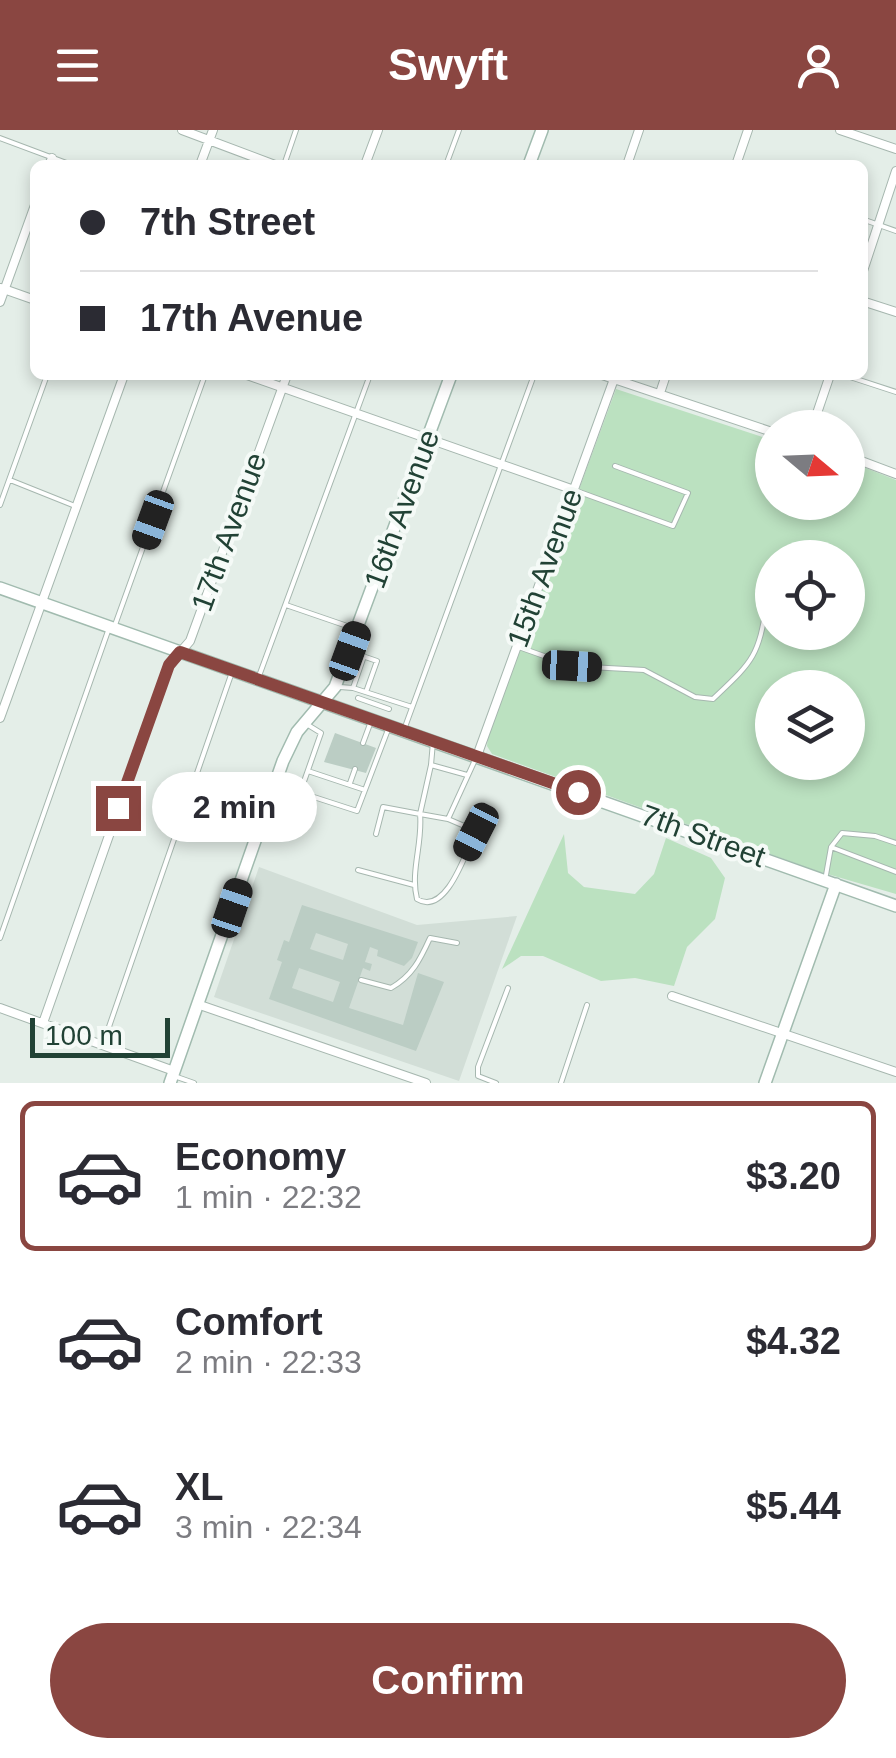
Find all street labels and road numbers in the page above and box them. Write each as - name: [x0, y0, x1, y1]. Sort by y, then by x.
- street label: 16th Avenue: [358, 425, 445, 593]
- street label: 17th Avenue: [185, 448, 272, 616]
- street label: 15th Avenue: [501, 484, 588, 652]
- street label: 7th Street: [636, 798, 771, 874]

